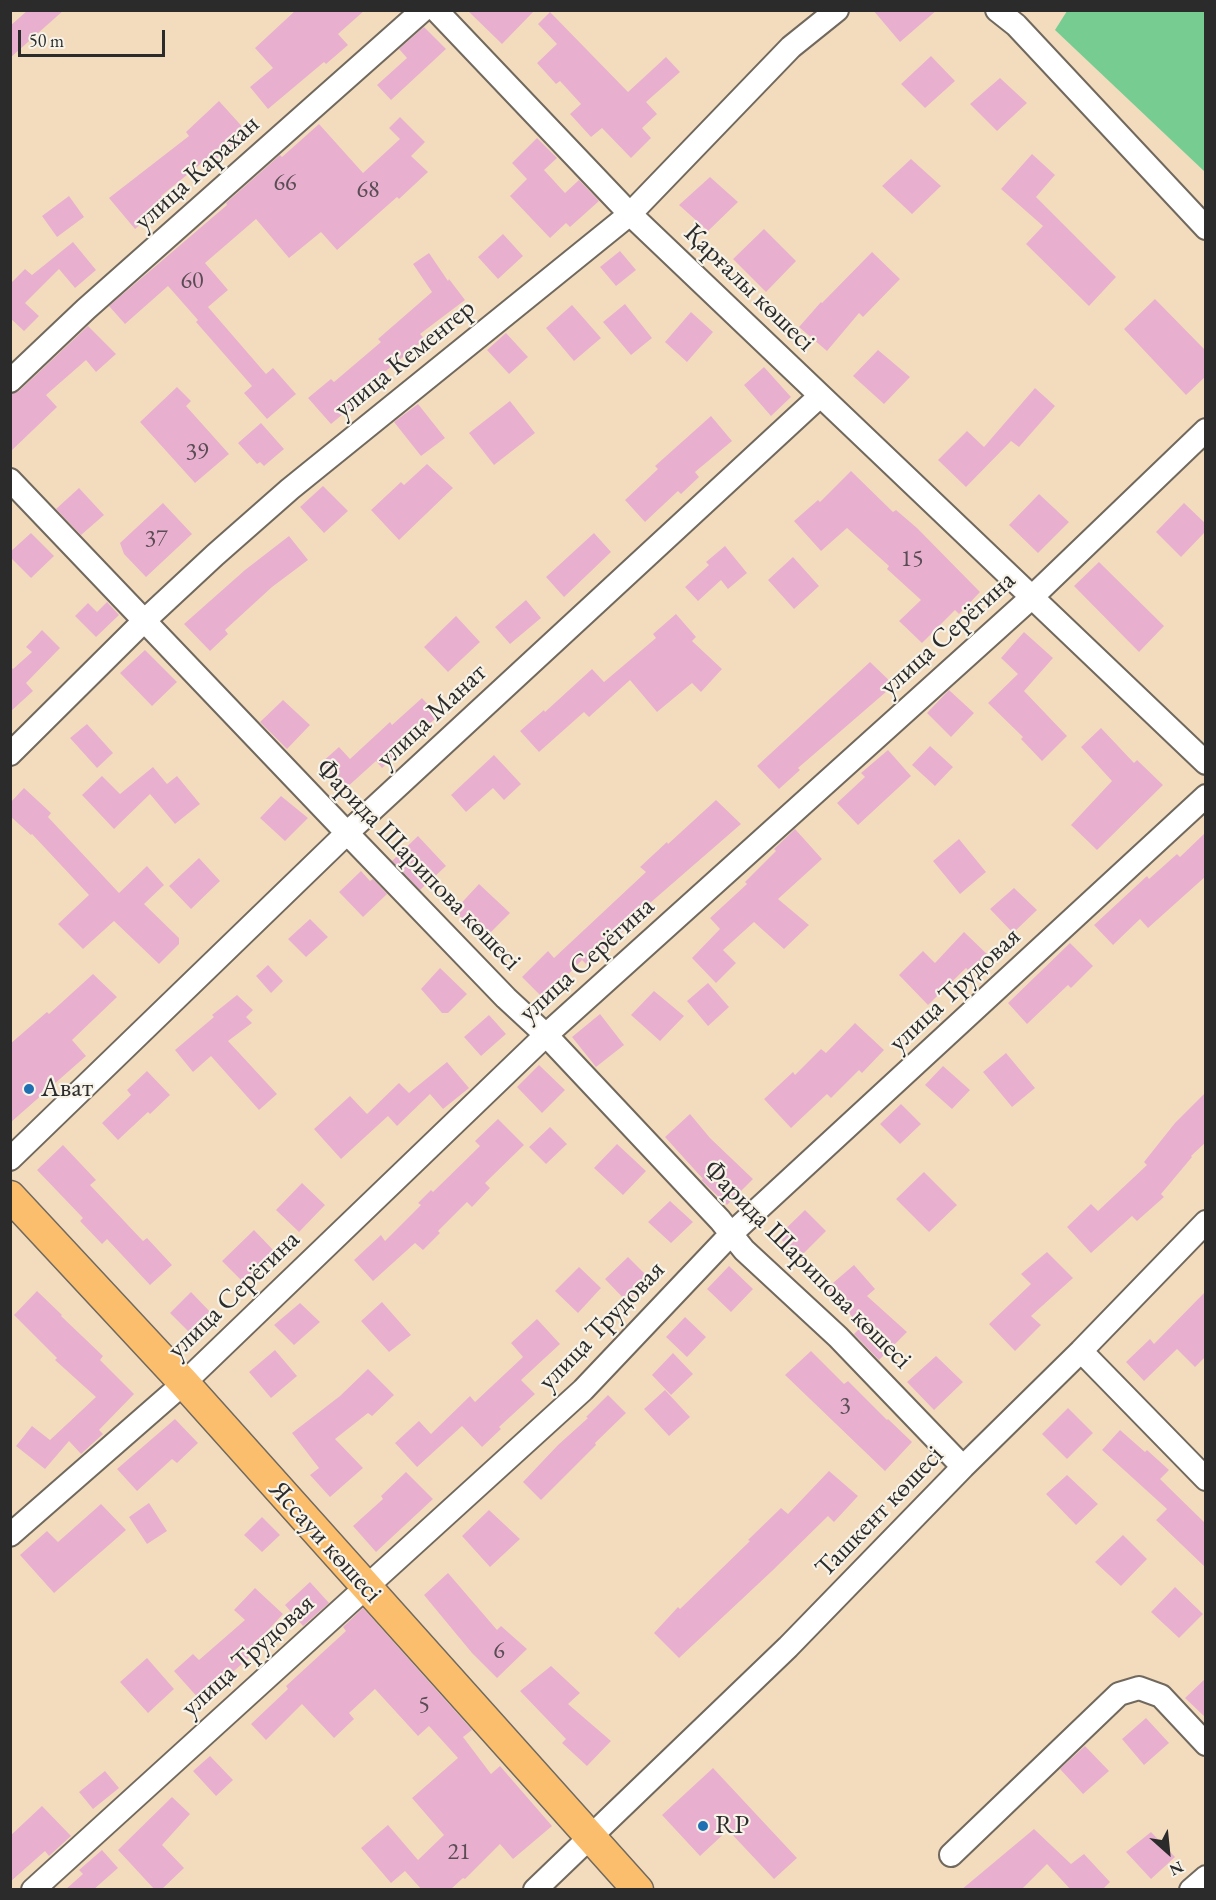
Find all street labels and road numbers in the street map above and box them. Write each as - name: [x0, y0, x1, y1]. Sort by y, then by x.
- street label: улица Карахан: [128, 108, 266, 238]
- street label: Қарғалы көшесі: [677, 217, 821, 359]
- street label: улица Кеменгер: [328, 292, 482, 426]
- street label: улица Серёгина: [873, 565, 1023, 703]
- street label: улица Манат: [370, 657, 494, 775]
- street label: Фарида Шарипова көшесі: [308, 752, 528, 978]
- street label: улица Серёгина: [512, 891, 662, 1029]
- street label: улица Трудовая: [882, 921, 1028, 1059]
- street label: Фарида Шарипова көшесі: [696, 1154, 918, 1376]
- street label: улица Серёгина: [161, 1224, 307, 1366]
- street label: улица Трудовая: [532, 1254, 672, 1398]
- street label: Ташкент көшесі: [809, 1439, 951, 1585]
- street label: Яссауи көшесі: [262, 1474, 388, 1610]
- street label: улица Трудовая: [175, 1588, 321, 1724]

